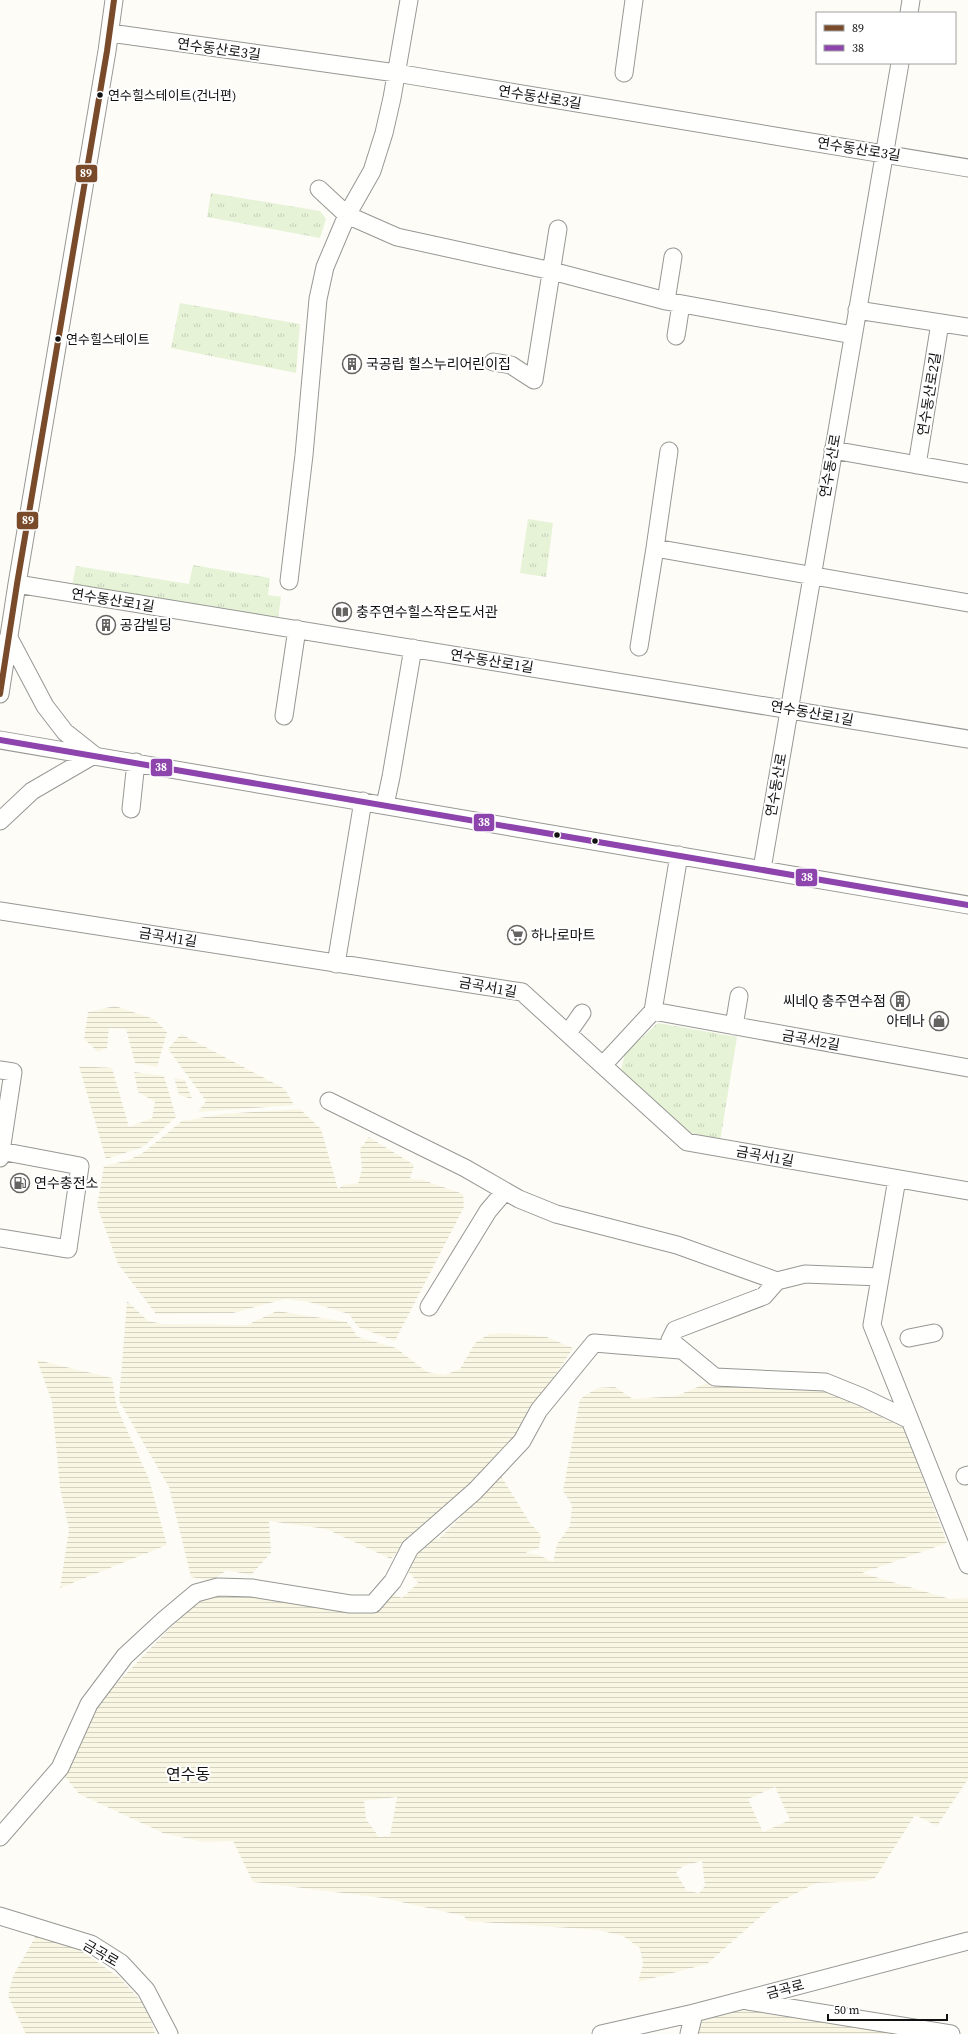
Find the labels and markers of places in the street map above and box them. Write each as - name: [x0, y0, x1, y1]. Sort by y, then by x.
- place label: 연수힐스테이트(건너편): [108, 87, 236, 104]
- marker: 연수힐스테이트(건너편): [95, 90, 105, 100]
- place label: 연수힐스테이트: [66, 331, 150, 348]
- marker: 연수힐스테이트: [53, 334, 63, 344]
- building icon: 국공립 힐스누리어린이집: [341, 353, 363, 375]
- place label: 국공립 힐스누리어린이집: [366, 354, 511, 374]
- library icon: 충주연수힐스작은도서관: [331, 601, 353, 623]
- place label: 충주연수힐스작은도서관: [356, 602, 498, 622]
- building icon: 공감빌딩: [95, 614, 117, 636]
- place label: 공감빌딩: [120, 615, 172, 635]
- unlabelled marker: [552, 830, 562, 840]
- unlabelled marker: [590, 836, 600, 846]
- supermarket icon: 하나로마트: [506, 924, 528, 946]
- place label: 하나로마트: [531, 925, 596, 945]
- building icon: 씨네Q 충주연수점: [889, 990, 911, 1012]
- place label: 씨네Q 충주연수점: [783, 991, 886, 1011]
- shop icon: 아테나: [928, 1010, 950, 1032]
- place label: 아테나: [886, 1011, 925, 1031]
- fuel station icon: 연수충전소: [9, 1172, 31, 1194]
- place label: 연수충전소: [34, 1173, 99, 1193]

